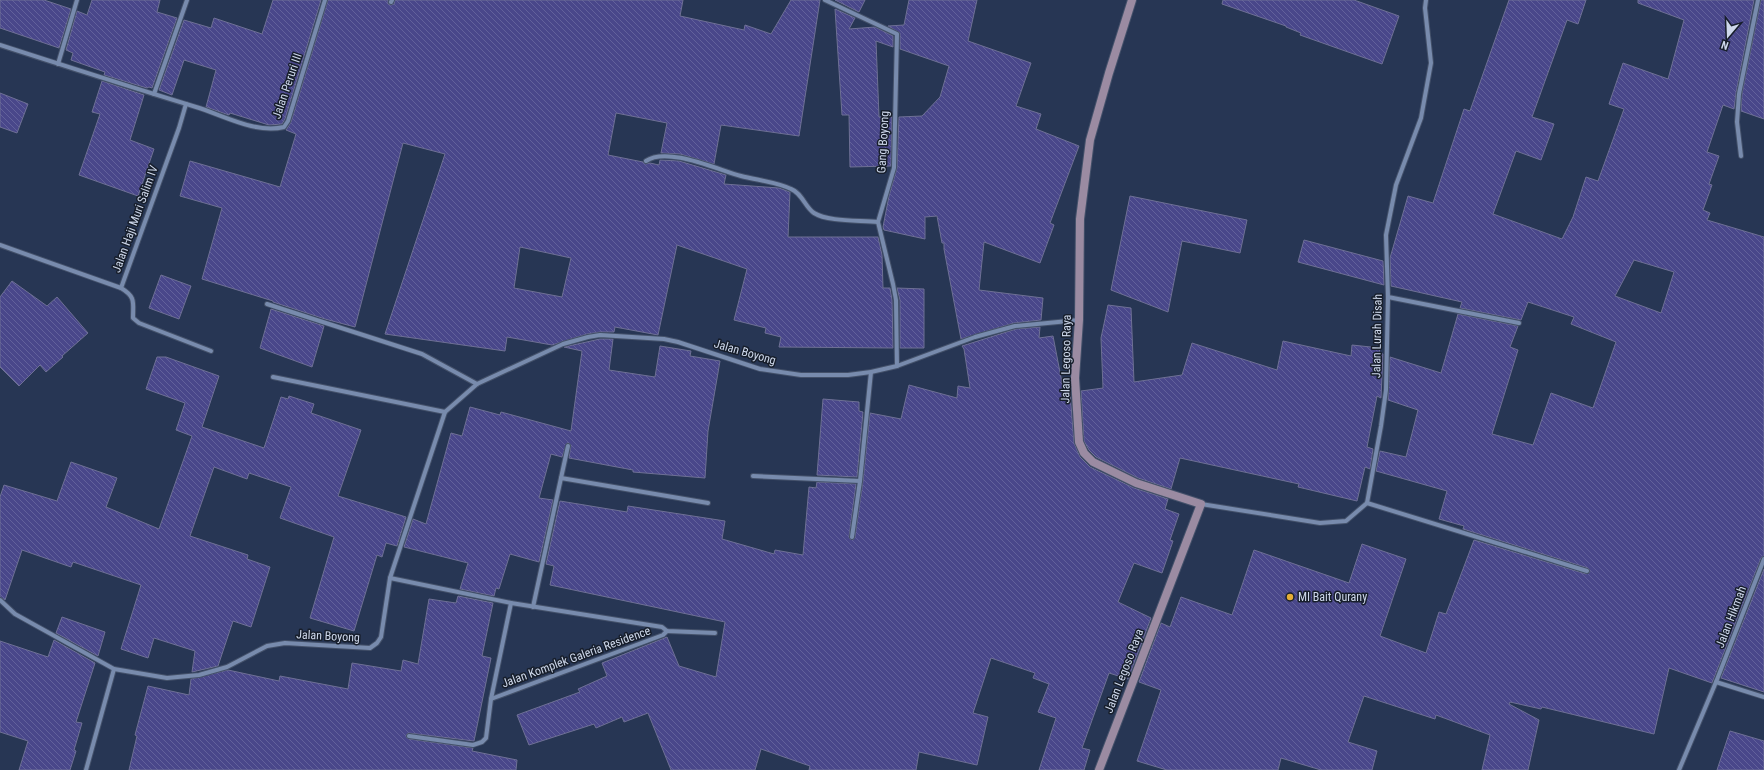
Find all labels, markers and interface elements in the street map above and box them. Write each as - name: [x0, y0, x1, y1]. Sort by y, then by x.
- north arrow: [1708, 16, 1748, 56]
- text: N: [1719, 38, 1730, 52]
- street label: Jalan Peruri III: [269, 51, 305, 121]
- street label: Gang Boyong: [874, 110, 892, 174]
- street label: Jalan Haji Muri Salim IV: [109, 163, 161, 275]
- street label: Jalan Lurah Disah: [1369, 294, 1385, 378]
- street label: Jalan Legoso Raya: [1058, 314, 1074, 404]
- street label: Jalan Boyong: [712, 336, 778, 368]
- street label: Jalan Hikmah: [1713, 584, 1749, 650]
- place label: MI Bait Qurany: [1298, 590, 1367, 604]
- marker: MI Bait Qurany: [1285, 592, 1295, 602]
- street label: Jalan Komplek Galeria Residence: [500, 623, 653, 691]
- street label: Jalan Boyong: [296, 627, 360, 645]
- street label: Jalan Legoso Raya: [1102, 627, 1147, 715]

